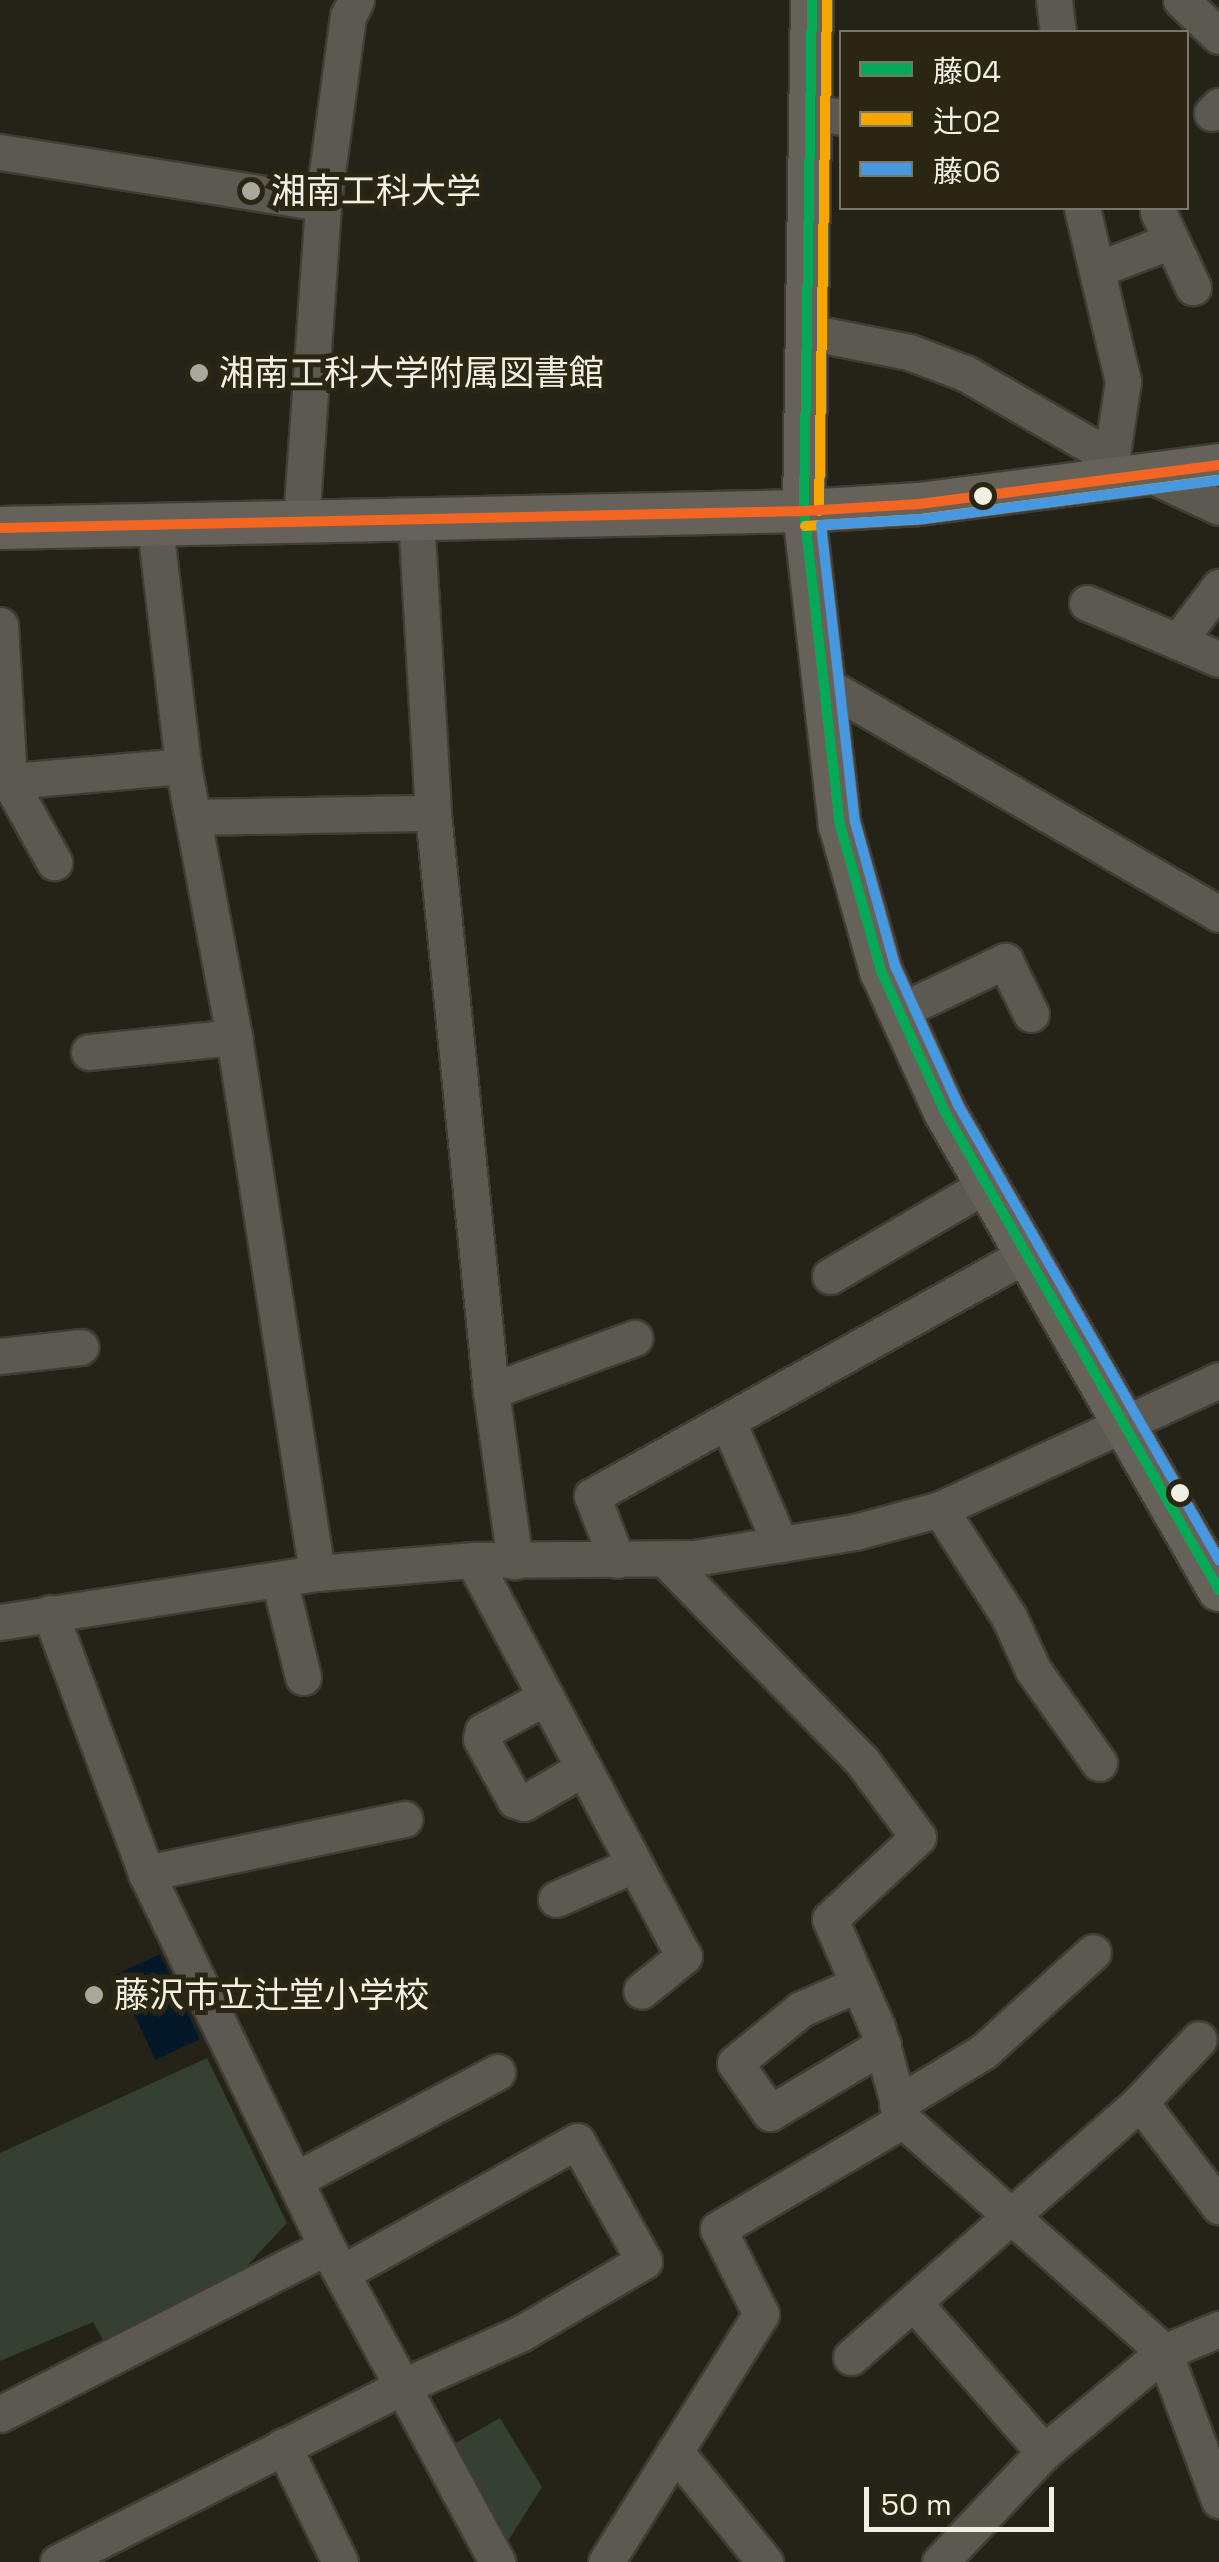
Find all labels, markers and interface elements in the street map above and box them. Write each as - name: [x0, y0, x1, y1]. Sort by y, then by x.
- legend: [839, 30, 1189, 210]
- text: 藤04: [933, 52, 1001, 91]
- text: 辻02: [933, 102, 1000, 141]
- text: 藤06: [933, 152, 1001, 191]
- place label: 湘南工科大学: [271, 170, 481, 212]
- marker: 湘南工科大学: [240, 180, 262, 202]
- place label: 湘南⼯科⼤学附属図書館: [219, 352, 604, 394]
- marker: 湘南⼯科⼤学附属図書館: [188, 362, 210, 384]
- unlabelled marker: [973, 486, 993, 506]
- unlabelled marker: [1170, 1483, 1190, 1503]
- place label: 藤沢市立辻堂小学校: [114, 1974, 429, 2016]
- marker: 藤沢市立辻堂小学校: [83, 1984, 105, 2006]
- scale bar: [869, 2467, 1059, 2529]
- text: 50 m: [881, 2485, 952, 2524]

